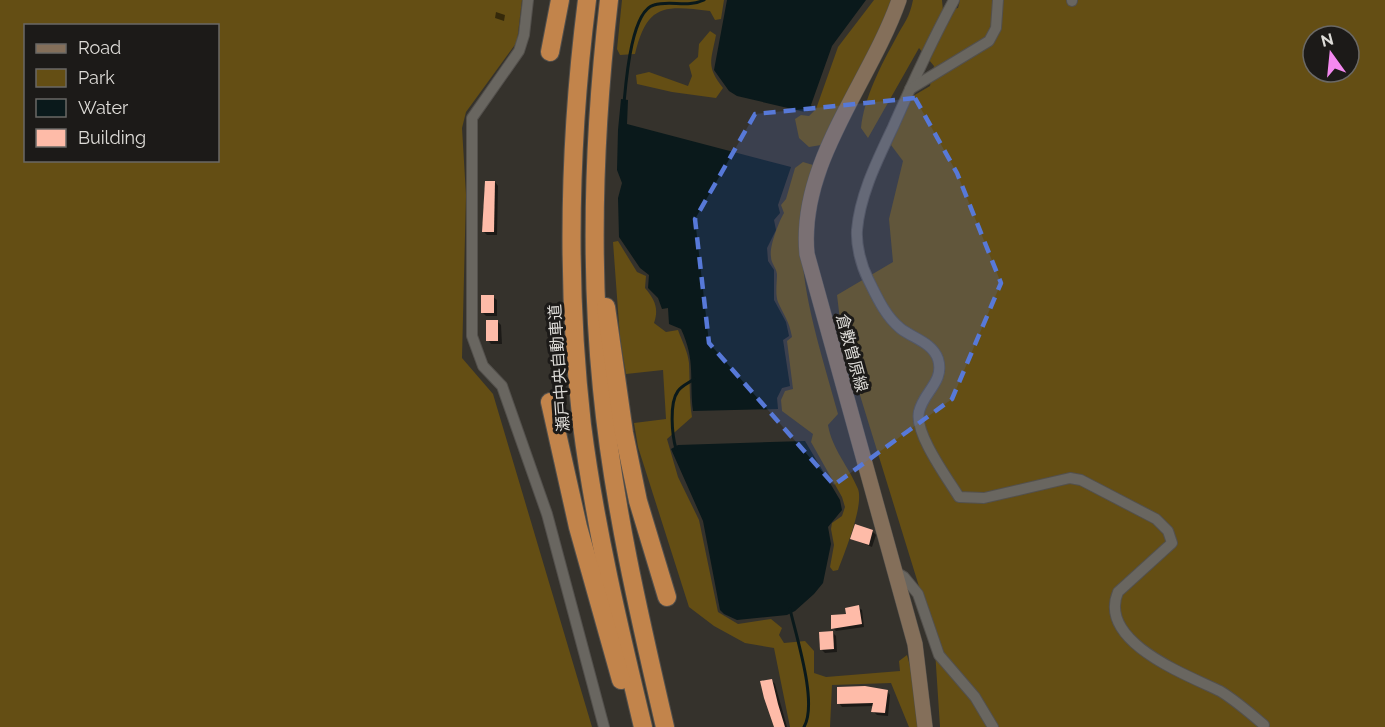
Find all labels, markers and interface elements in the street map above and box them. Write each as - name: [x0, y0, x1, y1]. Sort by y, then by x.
- legend: [24, 24, 219, 162]
- north arrow: [1301, 24, 1361, 84]
- text: N: [1319, 29, 1336, 51]
- text: Road: [78, 37, 121, 58]
- text: Park: [78, 67, 115, 88]
- text: Water: [78, 97, 129, 118]
- text: Building: [78, 127, 146, 148]
- street label: 瀬戸中央自動車道: [545, 303, 573, 433]
- street label: 倉敷曽原線: [832, 312, 872, 394]

